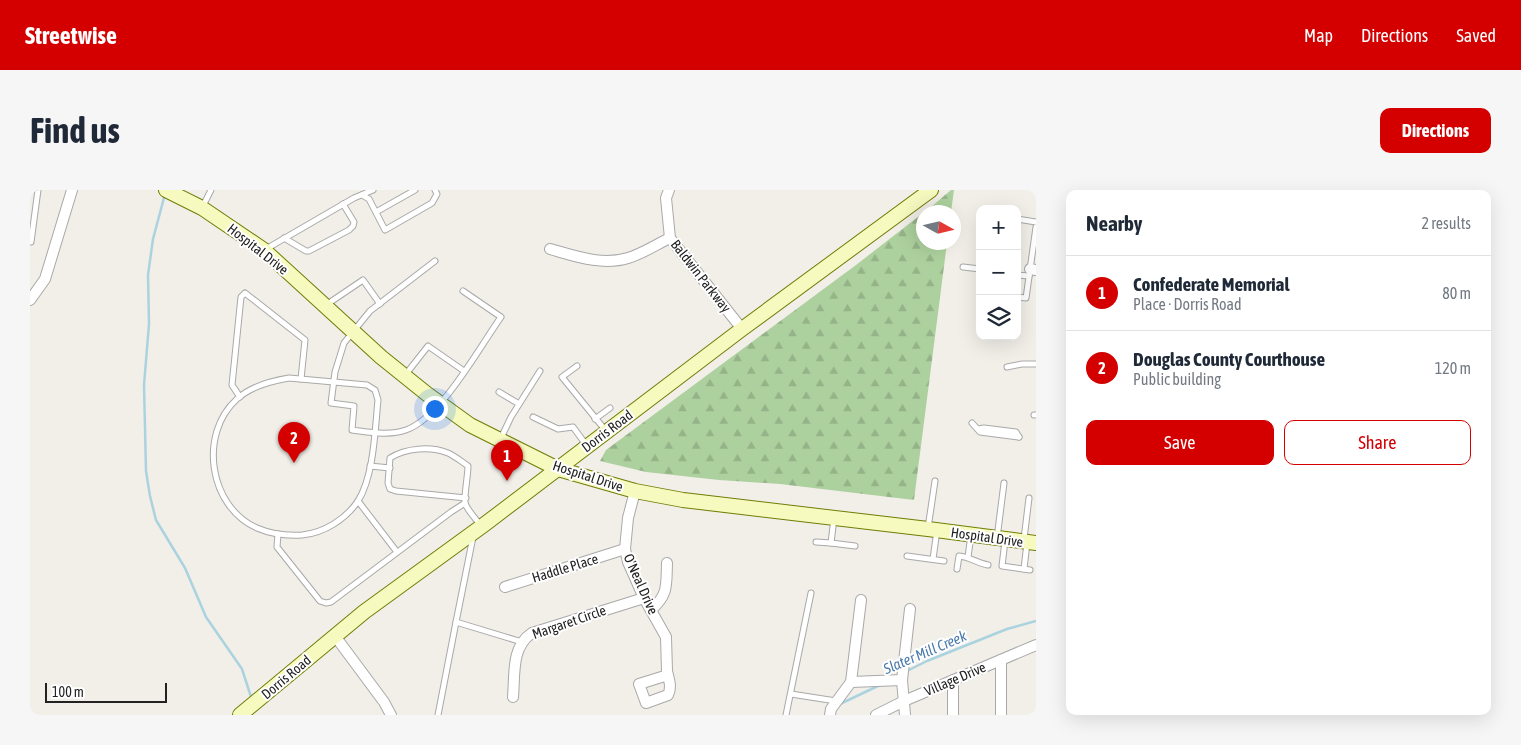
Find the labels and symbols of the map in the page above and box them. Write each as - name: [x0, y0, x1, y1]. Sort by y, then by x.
- north arrow: [916, 205, 961, 250]
- street label: Hospital Drive: [224, 220, 292, 278]
- street label: Baldwin Parkway: [668, 237, 734, 316]
- your location: [422, 396, 448, 422]
- street label: Dorris Road: [578, 407, 636, 455]
- pin: 2: [278, 422, 310, 463]
- pin: 1: [491, 440, 523, 481]
- street label: Hospital Drive: [551, 457, 625, 495]
- street label: Hospital Drive: [950, 524, 1024, 550]
- street label: Haddle Place: [530, 550, 600, 586]
- street label: O'Neal Drive: [621, 551, 661, 617]
- street label: Margaret Circle: [530, 602, 608, 642]
- water label: Slater Mill Creek: [880, 627, 969, 678]
- street label: Dorris Road: [258, 652, 314, 702]
- street label: Village Drive: [922, 659, 988, 699]
- scale bar: [45, 680, 168, 703]

